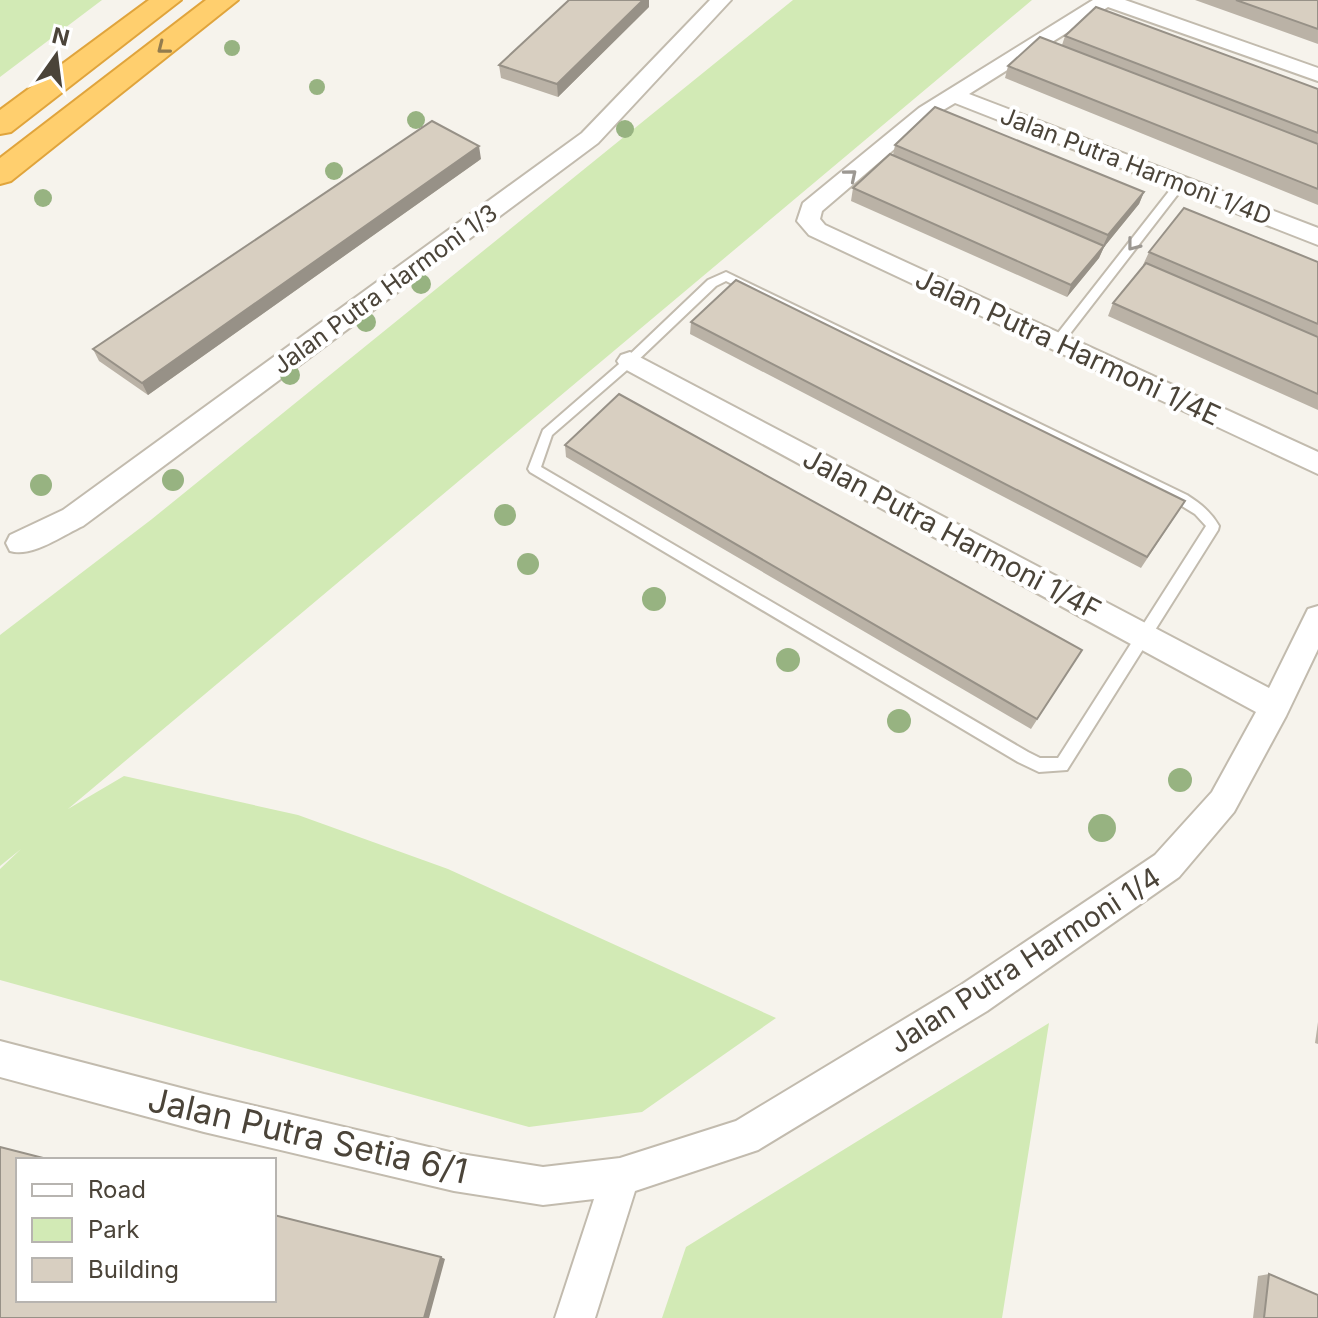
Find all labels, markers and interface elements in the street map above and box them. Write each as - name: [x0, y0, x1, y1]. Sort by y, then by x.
- north arrow: [16, 16, 96, 96]
- text: N: [50, 22, 72, 51]
- one-way arrow: [157, 39, 172, 53]
- street label: Jalan Putra Harmoni 1/4D: [996, 101, 1276, 231]
- one-way arrow: [841, 170, 856, 185]
- street label: Jalan Putra Harmoni 1/3: [267, 198, 503, 380]
- one-way arrow: [1128, 236, 1143, 250]
- street label: Jalan Putra Harmoni 1/4E: [910, 261, 1226, 433]
- street label: Jalan Putra Harmoni 1/4F: [797, 441, 1107, 627]
- street label: Jalan Putra Harmoni 1/4: [883, 860, 1167, 1060]
- street label: Jalan Putra Setia 6/1: [144, 1078, 472, 1192]
- legend: [16, 1158, 276, 1302]
- text: Road: [88, 1175, 146, 1204]
- text: Park: [88, 1215, 139, 1244]
- text: Building: [88, 1255, 179, 1284]

